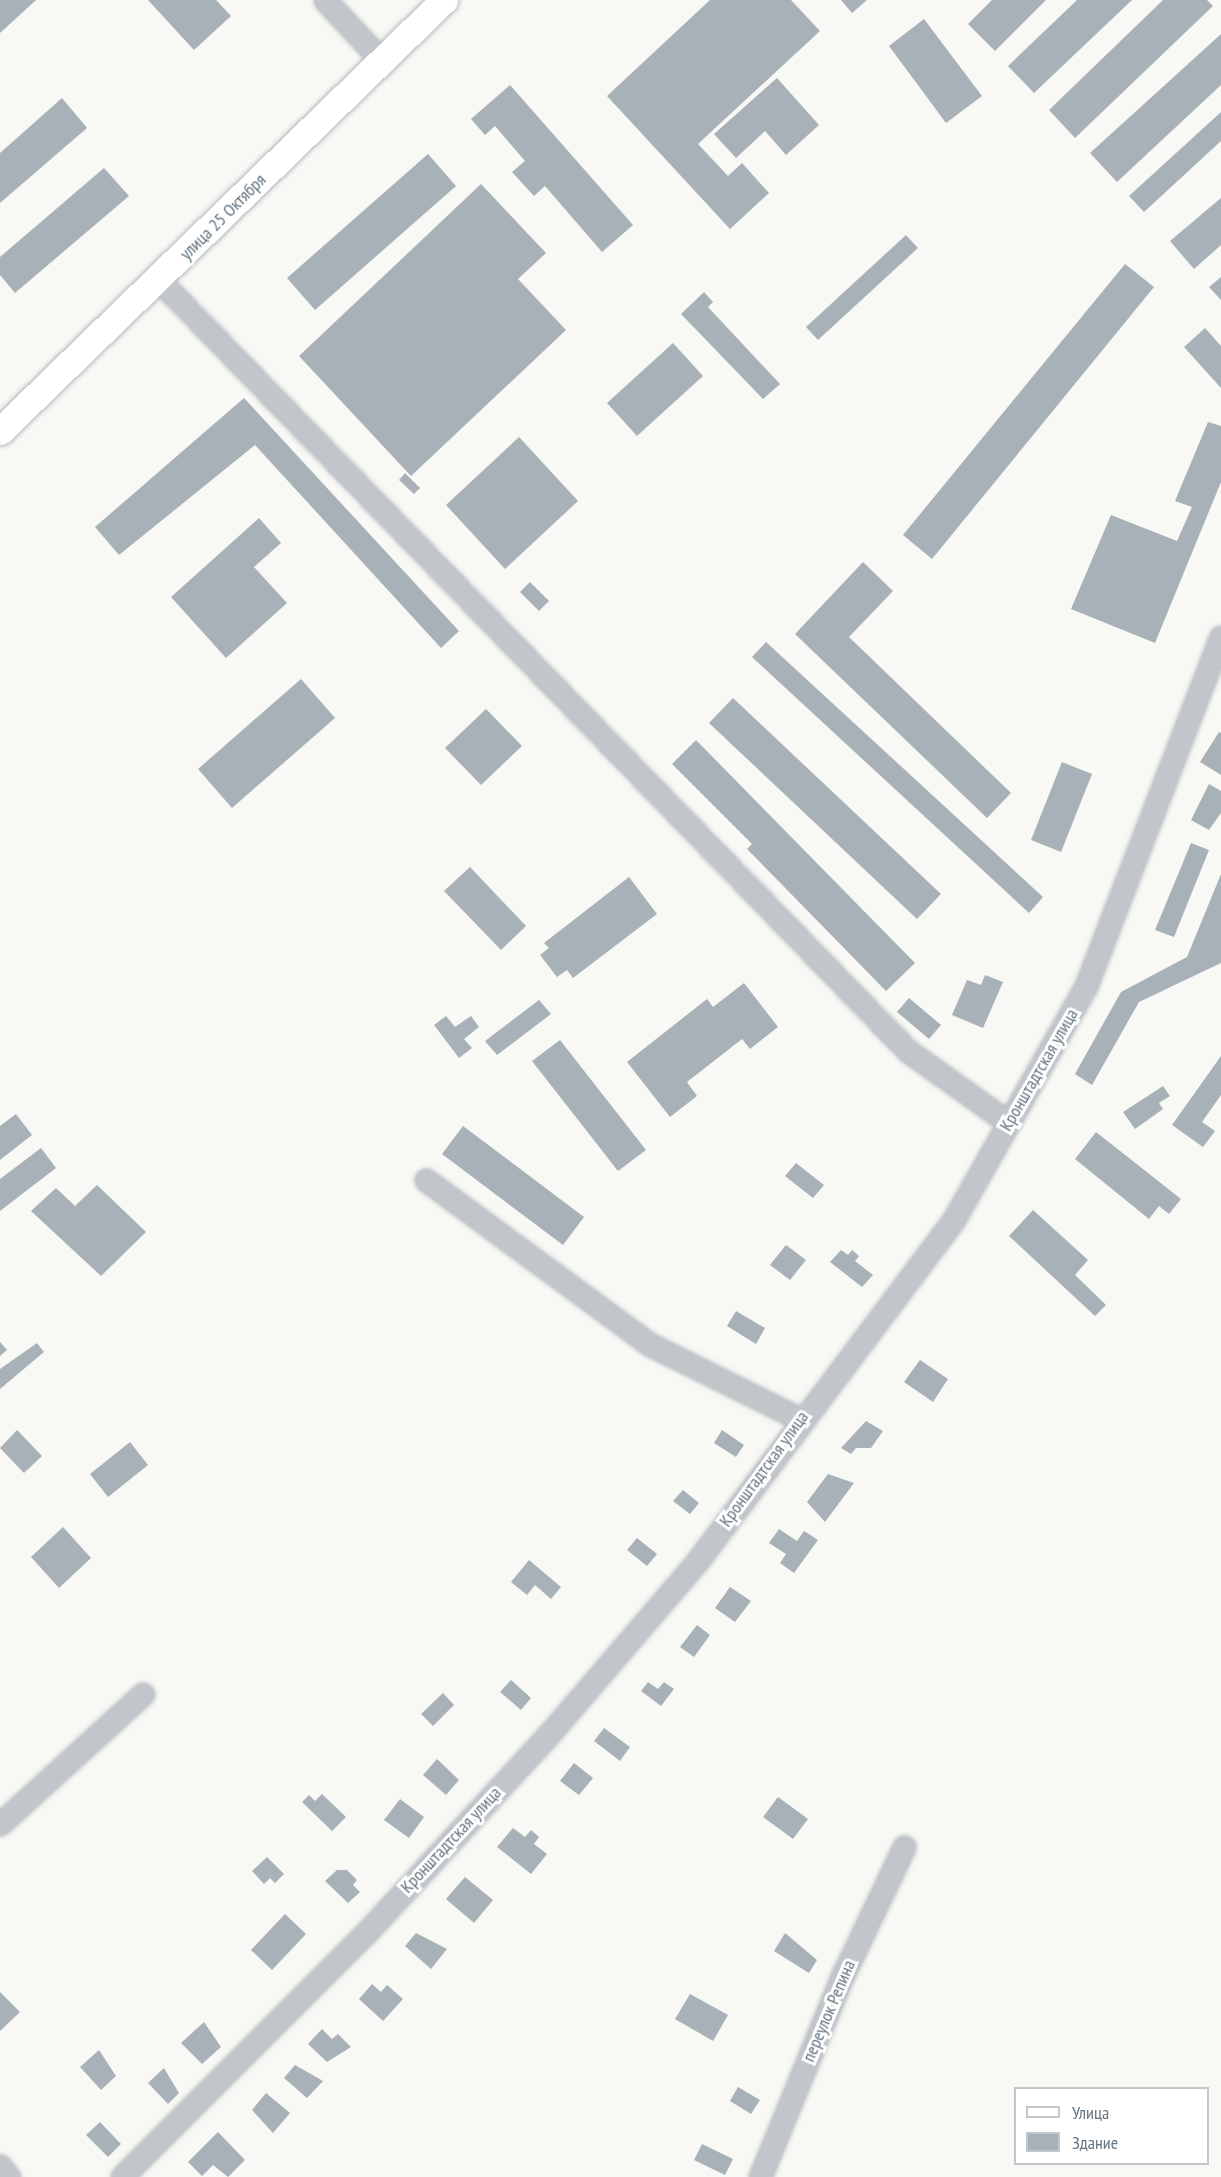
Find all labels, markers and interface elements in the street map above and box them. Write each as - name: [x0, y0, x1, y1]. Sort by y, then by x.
- street label: улица 25 Октября: [175, 169, 271, 265]
- street label: Кронштадтская улица: [995, 1005, 1083, 1135]
- street label: Кронштадтская улица: [715, 1407, 813, 1531]
- street label: Кронштадтская улица: [396, 1782, 506, 1898]
- street label: переулок Репина: [798, 1957, 860, 2065]
- legend: [1014, 2087, 1209, 2165]
- text: Улица: [1072, 2101, 1109, 2124]
- text: Здание: [1072, 2131, 1118, 2154]

